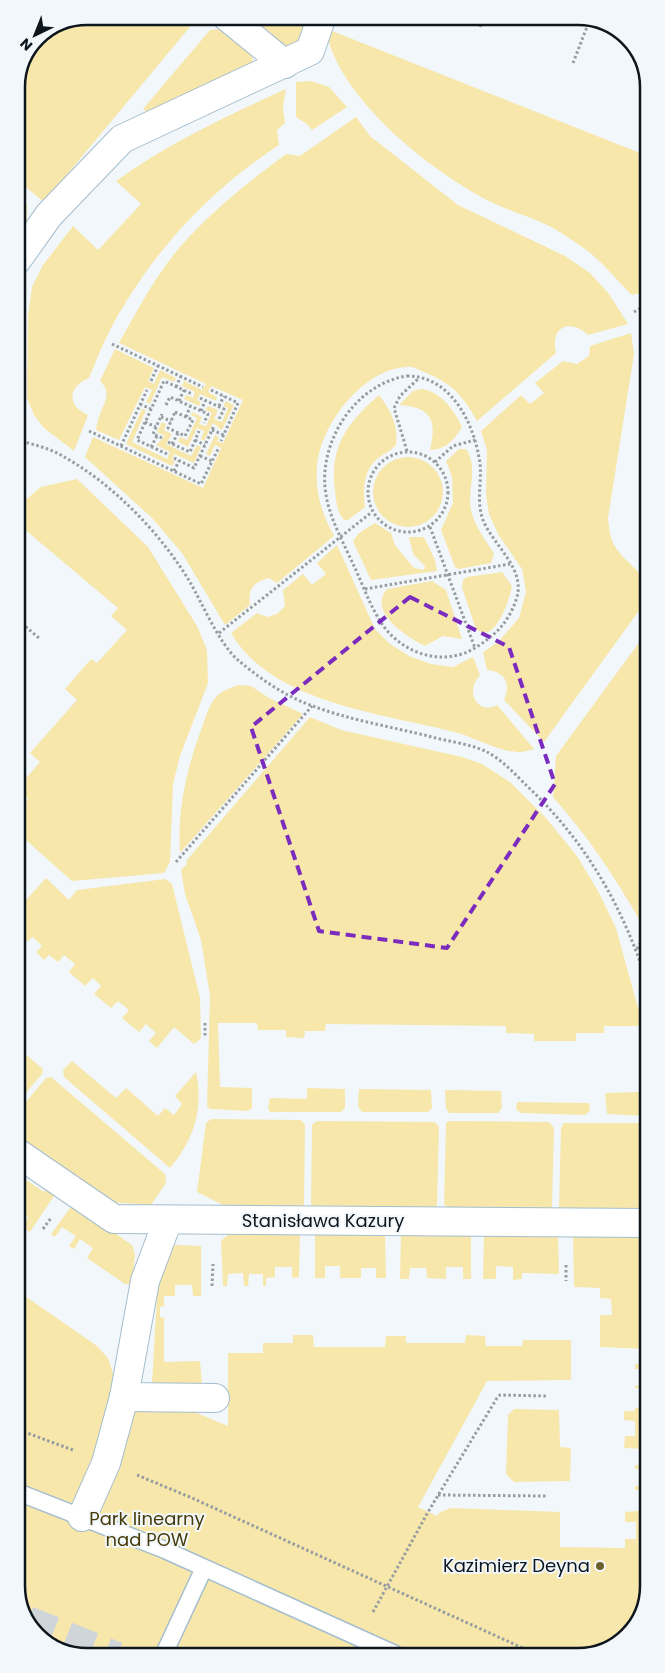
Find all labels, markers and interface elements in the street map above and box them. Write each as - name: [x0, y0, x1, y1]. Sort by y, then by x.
- north arrow: [10, 10, 60, 60]
- text: N: [15, 34, 37, 55]
- street label: Stanisława Kazury: [242, 1208, 404, 1233]
- park label: Park linearny nad POW: [89, 1506, 205, 1552]
- place label: Kazimierz Deyna: [443, 1553, 590, 1578]
- marker: Kazimierz Deyna: [594, 1560, 606, 1572]

